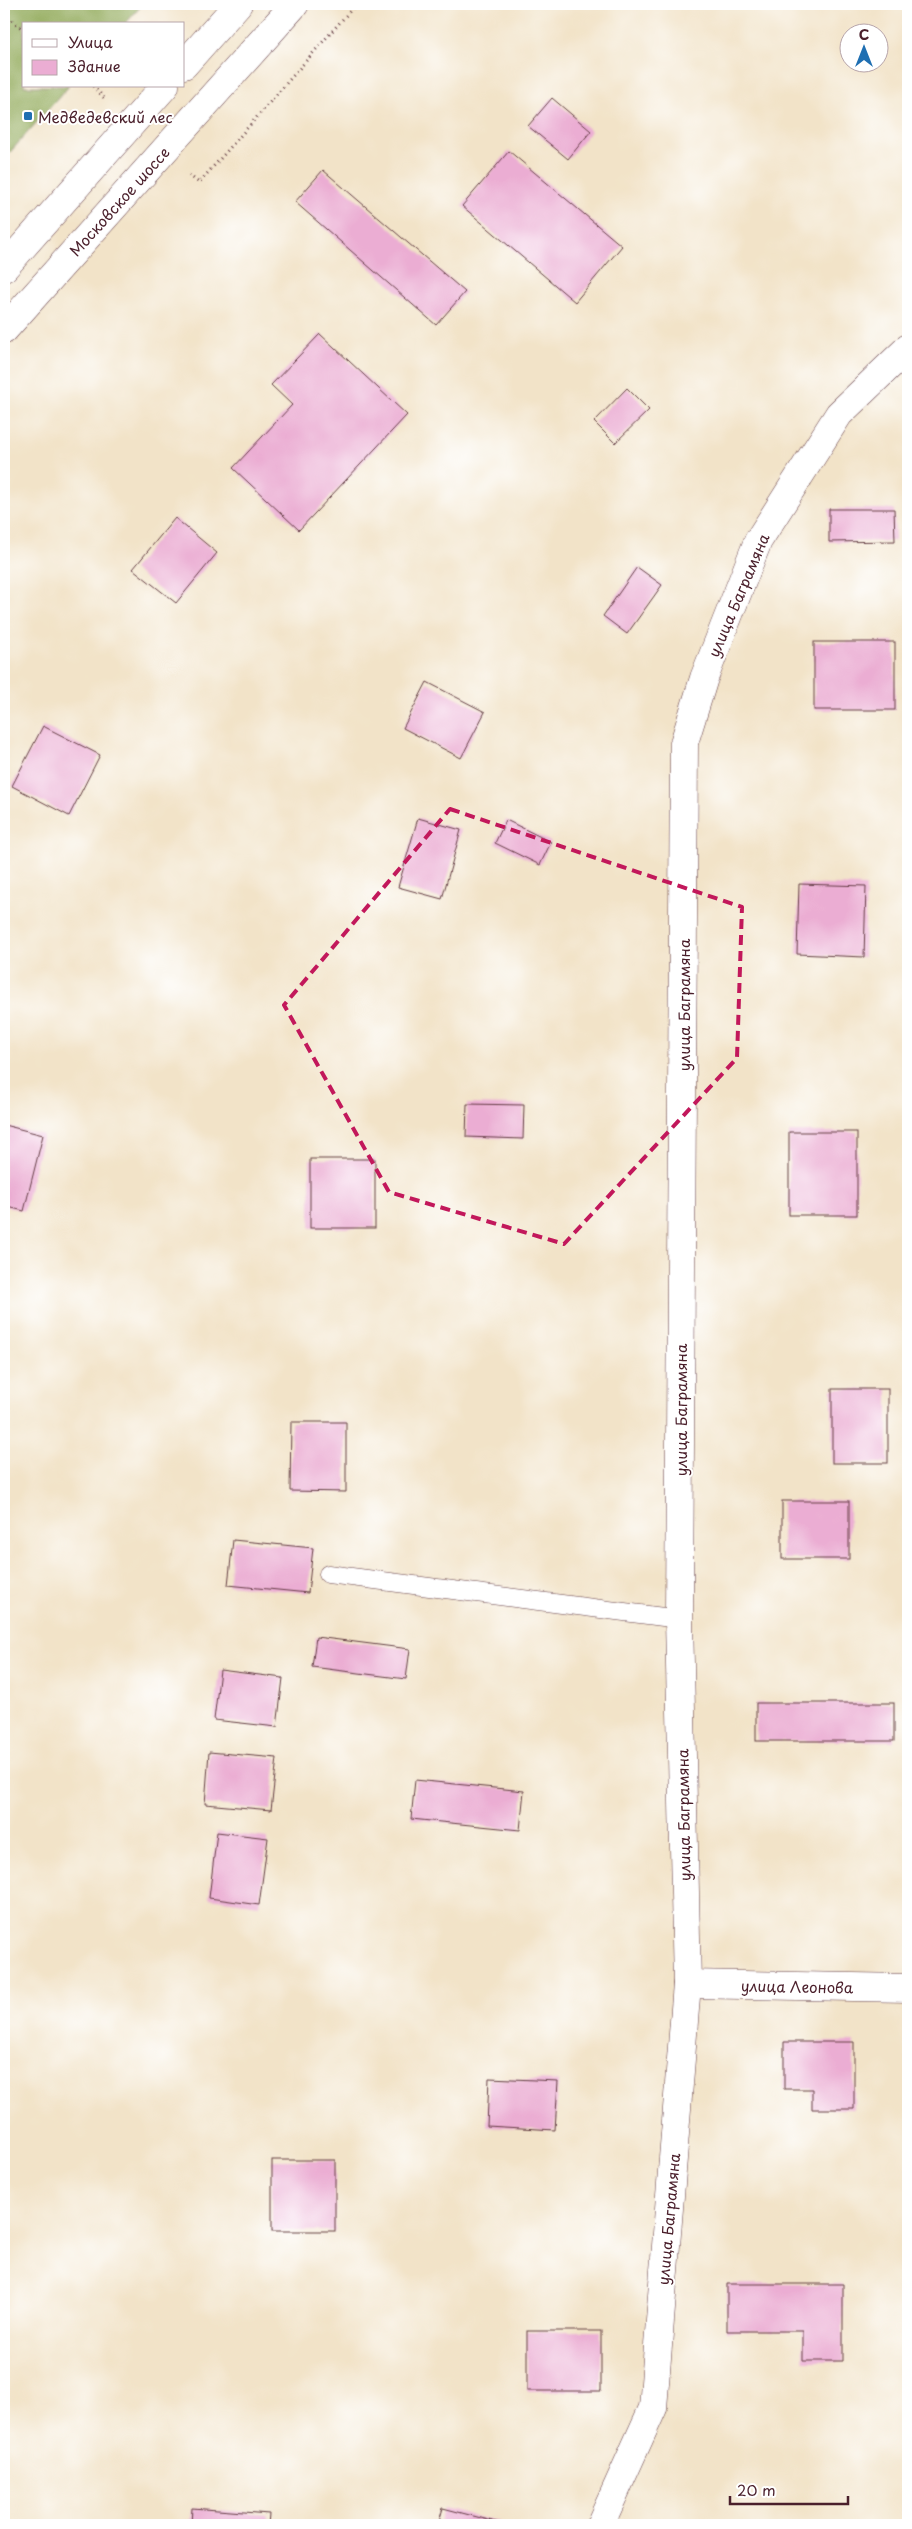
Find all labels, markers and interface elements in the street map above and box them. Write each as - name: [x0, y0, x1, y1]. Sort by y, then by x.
- legend: [22, 22, 185, 88]
- north arrow: [840, 22, 890, 72]
- text: С: [859, 24, 869, 45]
- text: Улица: [68, 30, 113, 53]
- text: Здание: [68, 54, 121, 77]
- place label: Медведевский лес: [38, 105, 172, 128]
- marker: Медведевский лес: [22, 110, 34, 122]
- street label: Московское шоссе: [63, 141, 175, 261]
- street label: улица Баграмяна: [702, 529, 775, 660]
- street label: улица Баграмяна: [672, 938, 695, 1071]
- street label: улица Баграмяна: [669, 1343, 692, 1476]
- street label: улица Баграмяна: [670, 1748, 696, 1881]
- street label: улица Леонова: [741, 1974, 854, 1998]
- street label: улица Баграмяна: [651, 2151, 685, 2286]
- scale bar: [730, 2474, 847, 2506]
- text: 20 m: [737, 2478, 776, 2501]

